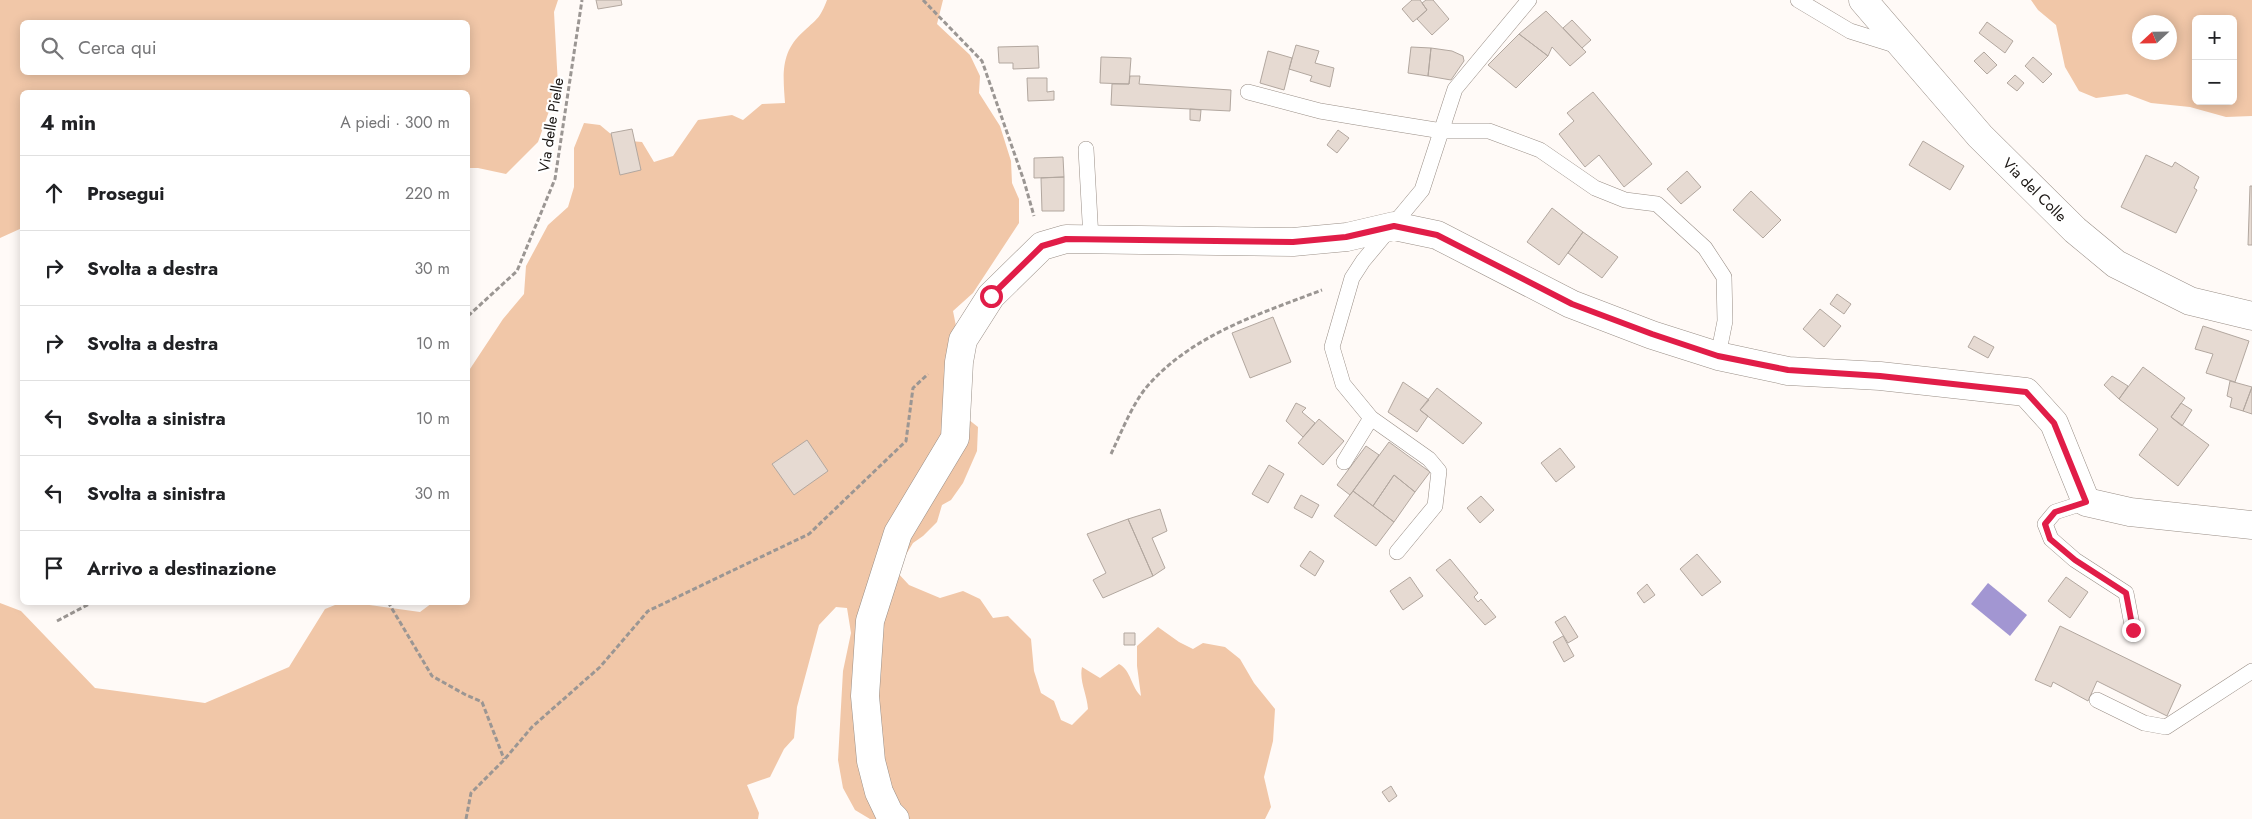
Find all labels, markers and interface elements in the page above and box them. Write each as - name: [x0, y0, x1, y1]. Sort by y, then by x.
- north arrow: [2132, 15, 2177, 60]
- map controls: [2192, 15, 2237, 105]
- button: +: [2192, 15, 2237, 60]
- search box: [20, 20, 470, 75]
- icon: search: [38, 34, 66, 62]
- text: Cerca qui: [78, 34, 157, 61]
- button: −: [2192, 60, 2237, 105]
- street label: Via delle Pielle: [533, 76, 569, 174]
- text: 4 min: [40, 108, 96, 138]
- text: A piedi · 300 m: [340, 111, 450, 134]
- street label: Via del Colle: [1997, 153, 2072, 227]
- icon: ahead: [40, 179, 68, 207]
- text: Prosegui: [87, 180, 165, 207]
- text: 220 m: [405, 182, 450, 205]
- icon: right: [40, 254, 68, 282]
- text: Svolta a destra: [87, 255, 218, 282]
- text: 30 m: [414, 257, 450, 280]
- route start: [980, 285, 1003, 308]
- icon: right: [40, 329, 68, 357]
- text: Svolta a destra: [87, 330, 218, 357]
- text: 10 m: [416, 332, 450, 355]
- icon: left: [40, 404, 68, 432]
- text: Svolta a sinistra: [87, 405, 226, 432]
- text: 10 m: [416, 407, 450, 430]
- icon: left: [40, 479, 68, 507]
- text: Svolta a sinistra: [87, 480, 226, 507]
- text: 30 m: [414, 482, 450, 505]
- icon: arrive: [40, 554, 68, 582]
- text: Arrivo a destinazione: [87, 555, 276, 582]
- route end: [2122, 619, 2145, 642]

